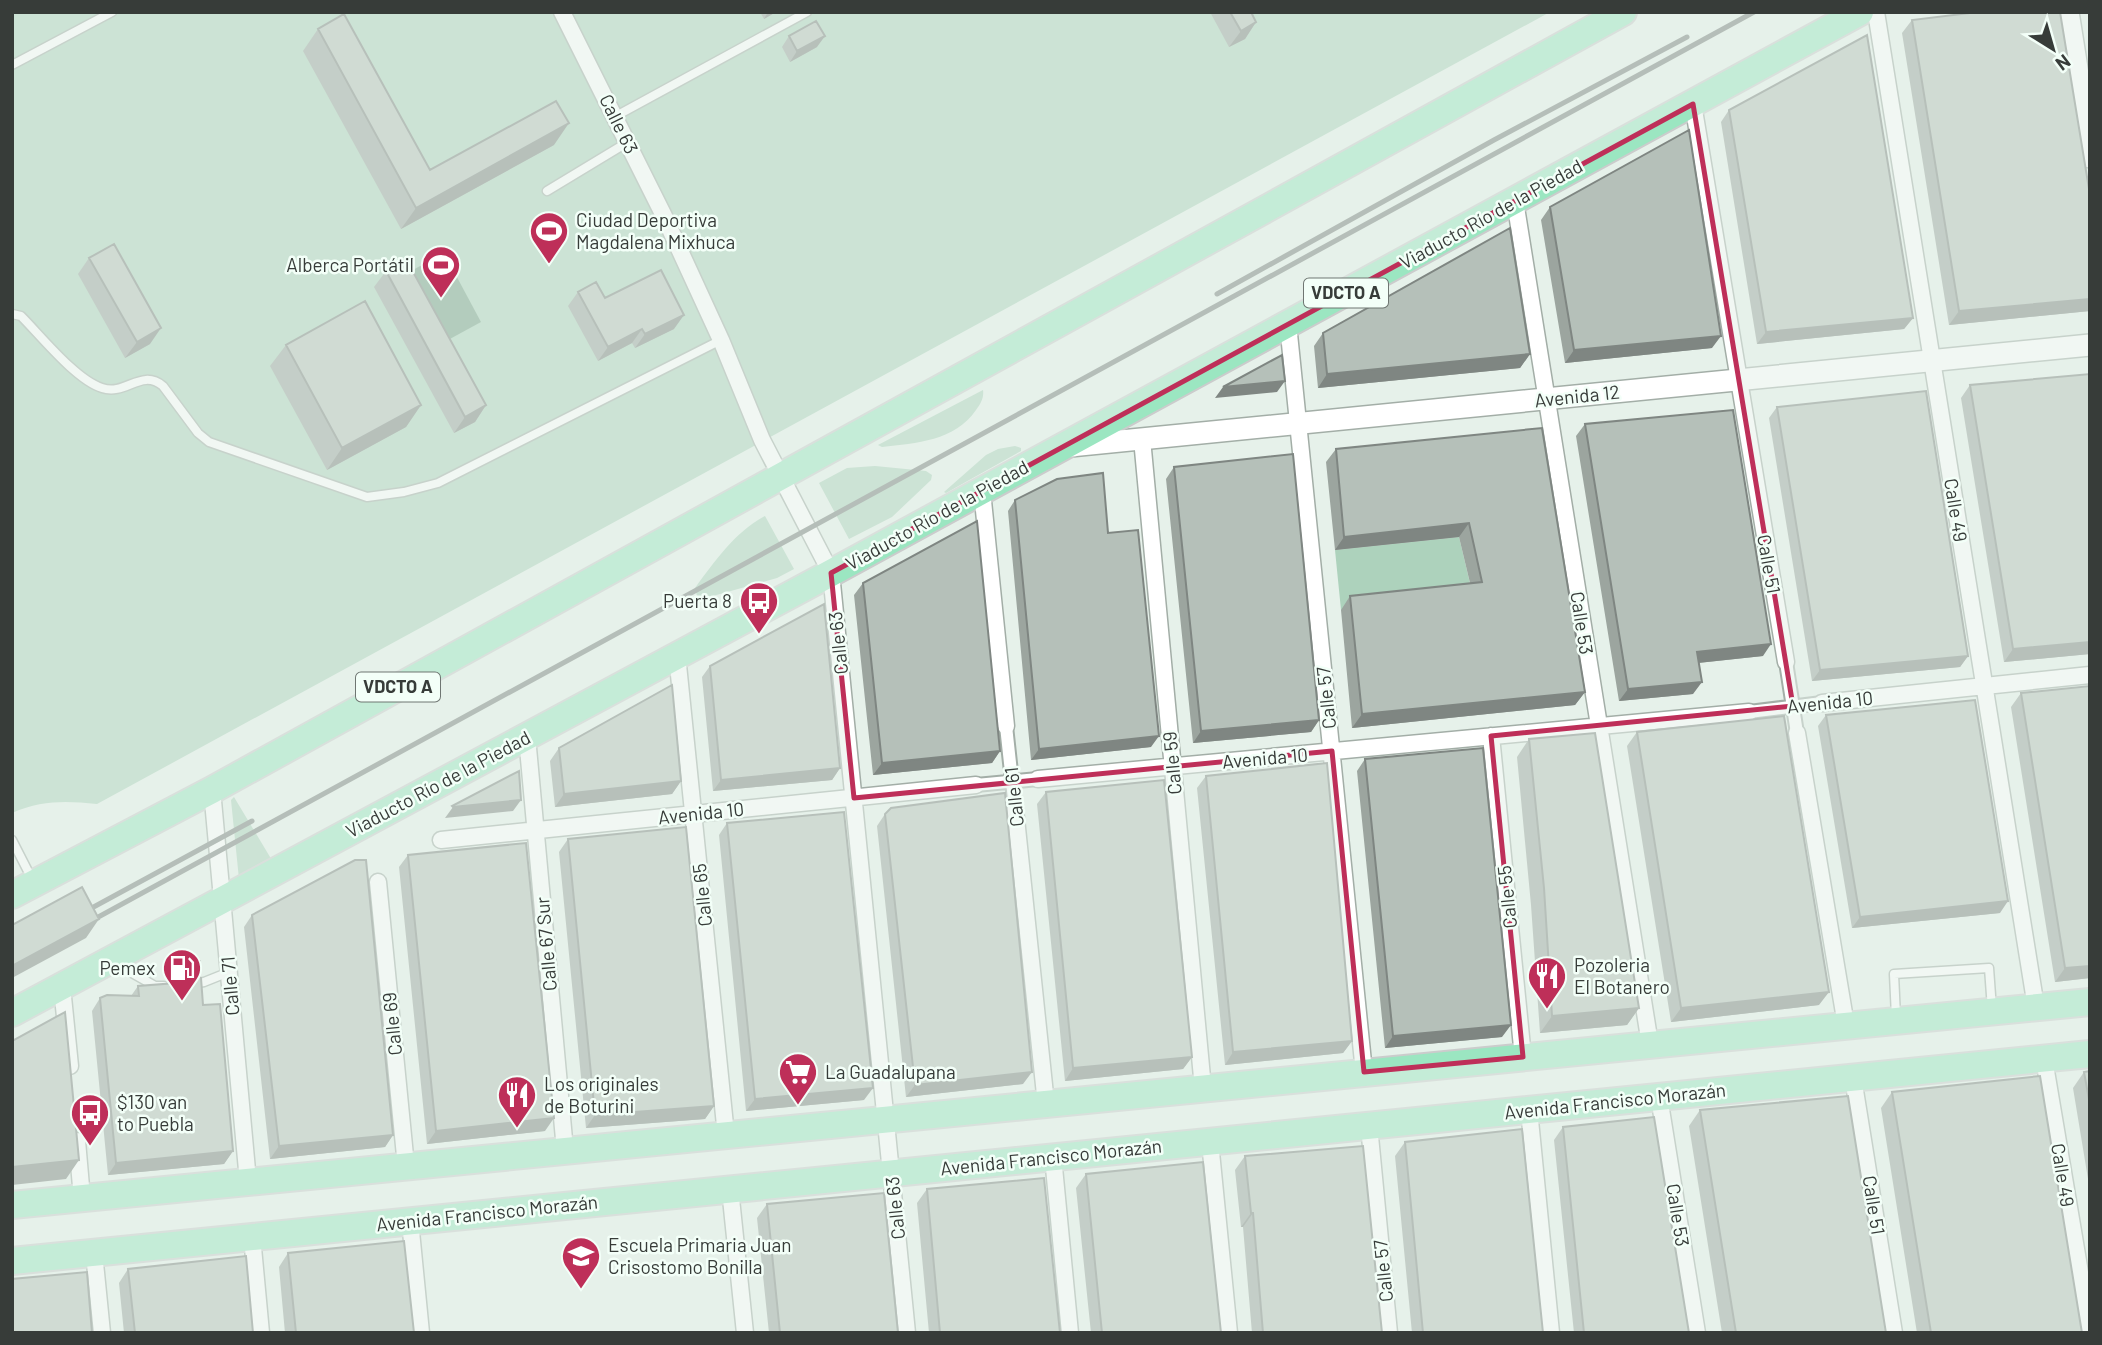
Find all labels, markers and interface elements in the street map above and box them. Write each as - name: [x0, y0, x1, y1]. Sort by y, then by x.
- north arrow: [2018, 14, 2088, 84]
- text: N: [2052, 50, 2076, 76]
- street label: Calle 63: [595, 90, 644, 157]
- street label: Viaducto Río de la Piedad: [1395, 154, 1586, 273]
- place label: Ciudad Deportiva Magdalena Mixhuca: [576, 208, 735, 253]
- sports icon: Ciudad Deportiva Magdalena Mixhuca: [528, 210, 570, 265]
- sports icon: Alberca Portátil: [420, 244, 462, 299]
- place label: Alberca Portátil: [286, 253, 414, 276]
- road number: VDCTO A: [1304, 278, 1388, 307]
- street label: Avenida 12: [1533, 380, 1621, 411]
- street label: Viaducto Río de la Piedad: [841, 455, 1032, 574]
- street label: Calle 49: [1940, 476, 1973, 543]
- street label: Calle 51: [1753, 533, 1786, 595]
- bus stop icon: Puerta 8: [738, 580, 780, 635]
- place label: Puerta 8: [663, 589, 732, 612]
- street label: Calle 53: [1566, 590, 1599, 656]
- street label: Calle 63: [823, 610, 852, 676]
- street label: Calle 57: [1311, 666, 1340, 730]
- road number: VDCTO A: [356, 672, 440, 702]
- street label: Avenida 10: [1786, 686, 1874, 717]
- street label: Viaducto Río de la Piedad: [342, 725, 534, 842]
- street label: Calle 59: [1157, 730, 1186, 796]
- street label: Avenida 10: [1221, 742, 1309, 773]
- street label: Calle 61: [999, 766, 1028, 828]
- street label: Avenida 10: [657, 797, 745, 828]
- street label: Calle 65: [687, 862, 716, 928]
- street label: Calle 55: [1492, 864, 1521, 930]
- street label: Calle 67 Sur: [530, 896, 561, 992]
- fuel station icon: Pemex: [161, 947, 203, 1002]
- place label: Pozoleria El Botanero: [1574, 953, 1670, 998]
- street label: Calle 71: [215, 955, 244, 1017]
- restaurant icon: Pozoleria El Botanero: [1526, 955, 1568, 1010]
- place label: Pemex: [99, 956, 155, 979]
- street label: Calle 69: [377, 991, 406, 1057]
- supermarket icon: La Guadalupana: [777, 1051, 819, 1106]
- place label: La Guadalupana: [825, 1060, 956, 1083]
- place label: Los originales de Boturini: [544, 1072, 659, 1117]
- restaurant icon: Los originales de Boturini: [496, 1074, 538, 1129]
- street label: Avenida Francisco Morazán: [1503, 1077, 1727, 1124]
- place label: $130 van to Puebla: [117, 1090, 194, 1135]
- bus stop icon: $130 van to Puebla: [69, 1092, 111, 1147]
- street label: Avenida Francisco Morazán: [939, 1133, 1163, 1180]
- street label: Calle 49: [2047, 1141, 2080, 1208]
- street label: Calle 51: [1858, 1174, 1891, 1236]
- street label: Calle 63: [880, 1175, 909, 1241]
- street label: Calle 53: [1662, 1182, 1695, 1248]
- street label: Avenida Francisco Morazán: [375, 1189, 599, 1236]
- place label: Escuela Primaria Juan Crisostomo Bonilla: [608, 1233, 792, 1278]
- school or university icon: Escuela Primaria Juan Crisostomo Bonilla: [560, 1235, 602, 1290]
- street label: Calle 57: [1368, 1239, 1397, 1303]

